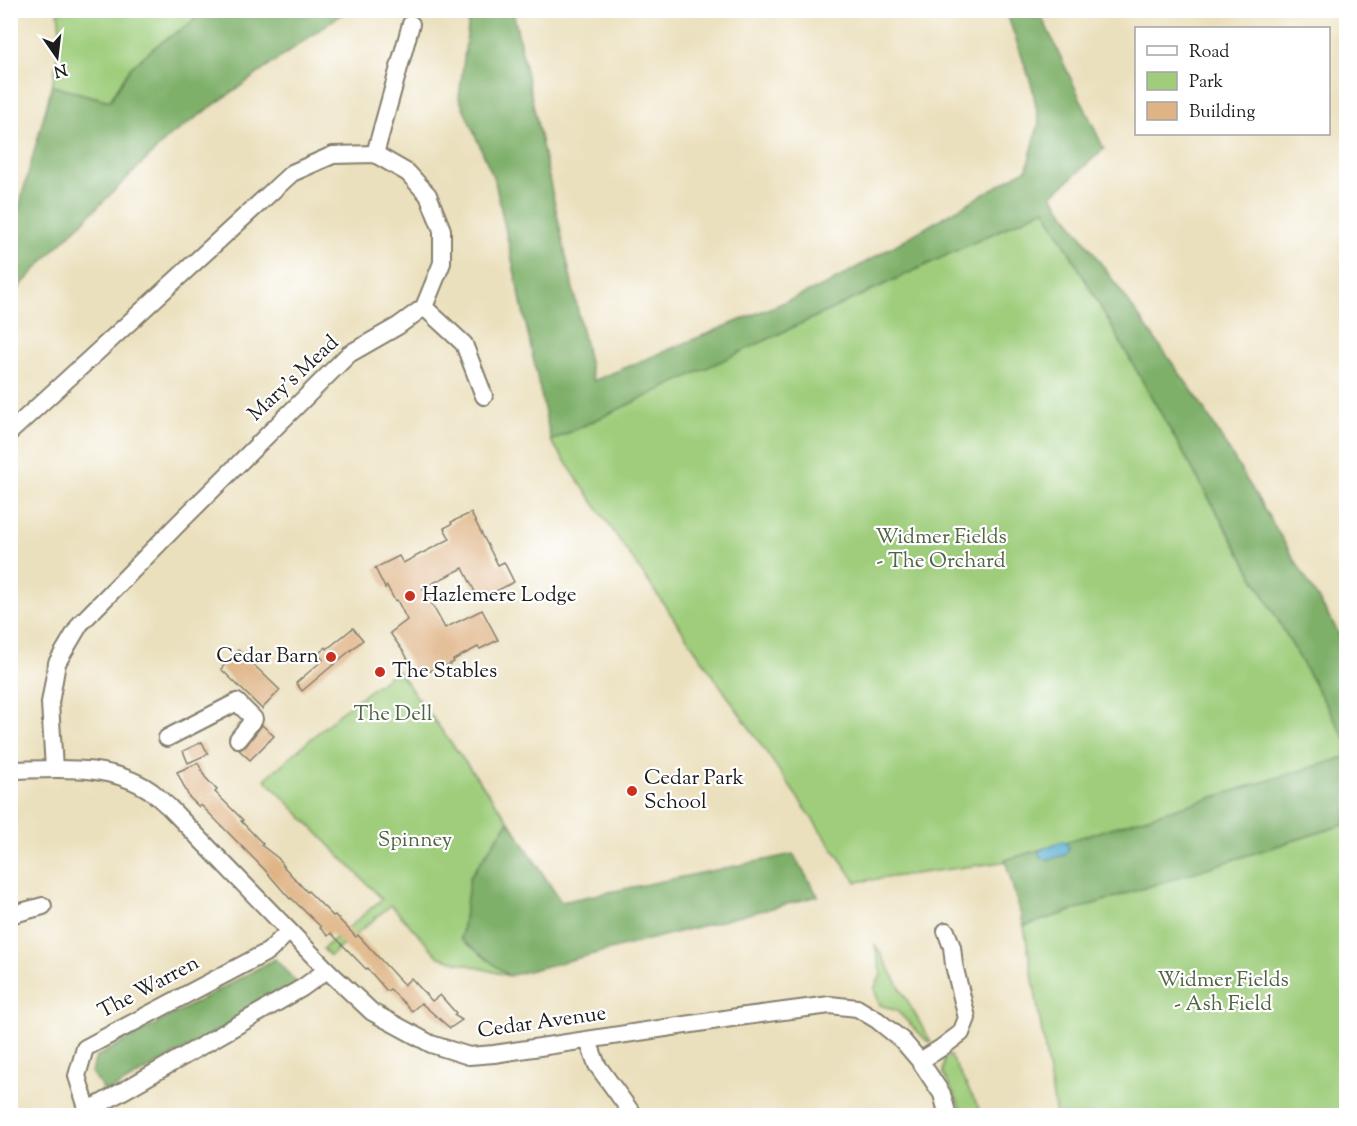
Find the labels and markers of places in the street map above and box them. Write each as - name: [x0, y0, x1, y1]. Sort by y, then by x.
- place label: Hazlemere Lodge: [422, 581, 576, 611]
- marker: Hazlemere Lodge: [403, 589, 417, 603]
- place label: Cedar Barn: [216, 642, 319, 672]
- marker: Cedar Barn: [324, 650, 338, 664]
- place label: The Stables: [392, 657, 497, 687]
- marker: The Stables: [373, 665, 387, 679]
- place label: Cedar Park School: [644, 764, 744, 818]
- marker: Cedar Park School: [625, 784, 639, 798]

